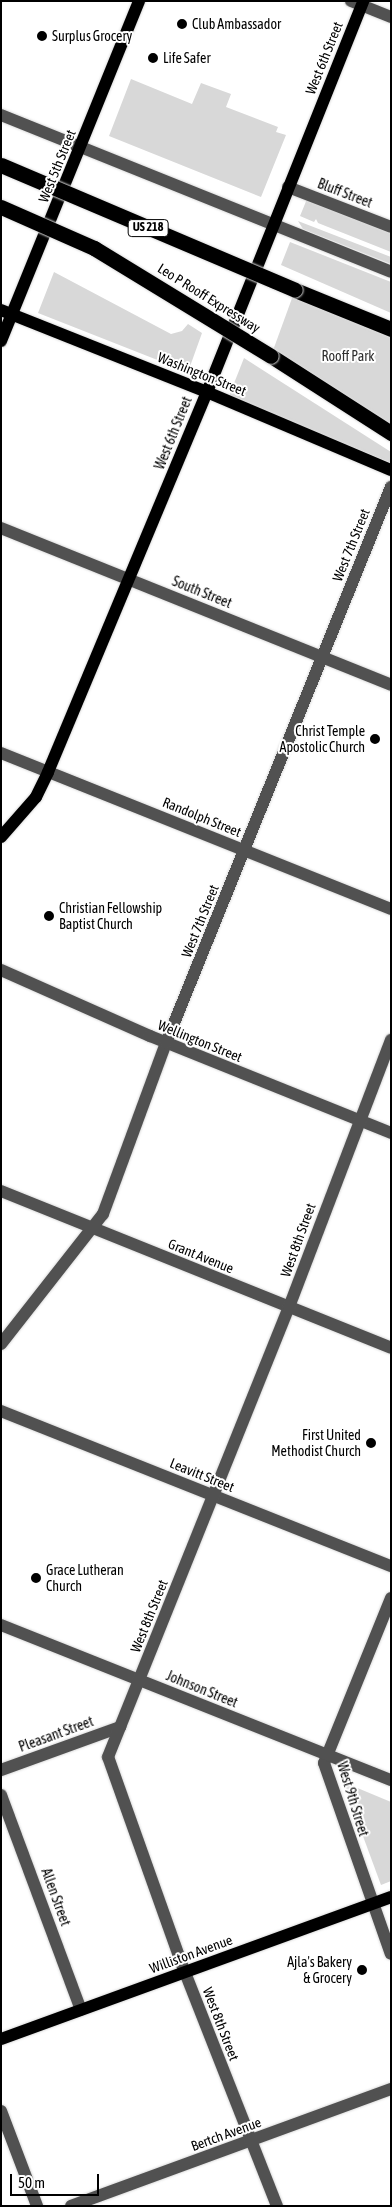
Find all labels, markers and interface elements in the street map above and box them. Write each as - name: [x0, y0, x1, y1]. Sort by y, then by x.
- place label: Club Ambassador: [192, 16, 281, 32]
- marker: Club Ambassador: [176, 18, 188, 30]
- street label: West 6th Street: [302, 19, 346, 97]
- place label: Surplus Grocery: [52, 28, 132, 44]
- marker: Surplus Grocery: [36, 30, 48, 42]
- place label: Life Safer: [163, 50, 211, 66]
- marker: Life Safer: [147, 52, 159, 64]
- street label: West 5th Street: [35, 127, 79, 205]
- street label: Bluff Street: [315, 175, 375, 211]
- road number: US 218: [127, 218, 169, 238]
- street label: Leo P Rooff Expressway: [155, 260, 263, 336]
- park label: Rooff Park: [321, 348, 375, 364]
- street label: Washington Street: [155, 349, 249, 399]
- street label: West 6th Street: [151, 394, 195, 472]
- street label: West 7th Street: [329, 506, 373, 584]
- street label: South Street: [170, 572, 234, 612]
- place label: Christ Temple Apostolic Church: [280, 723, 365, 756]
- marker: Christ Temple Apostolic Church: [369, 733, 381, 745]
- street label: Randolph Street: [160, 794, 244, 840]
- street label: West 7th Street: [178, 882, 222, 960]
- place label: Christian Fellowship Baptist Church: [59, 900, 162, 932]
- marker: Christian Fellowship Baptist Church: [43, 910, 55, 922]
- street label: Wellington Street: [155, 1016, 245, 1066]
- street label: West 8th Street: [277, 1201, 319, 1279]
- street label: Grant Avenue: [166, 1235, 236, 1277]
- place label: First United Methodist Church: [271, 1427, 361, 1460]
- marker: First United Methodist Church: [365, 1437, 377, 1449]
- street label: Leavitt Street: [167, 1454, 237, 1496]
- place label: Grace Lutheran Church: [46, 1562, 124, 1594]
- marker: Grace Lutheran Church: [30, 1572, 42, 1584]
- street label: West 8th Street: [127, 1577, 171, 1655]
- street label: Johnson Street: [164, 1667, 240, 1711]
- street label: Pleasant Street: [16, 1713, 96, 1755]
- street label: West 9th Street: [334, 1760, 372, 1838]
- street label: Allen Street: [38, 1866, 74, 1928]
- street label: Williston Avenue: [147, 1931, 235, 1977]
- place label: Ajla's Bakery & Grocery: [287, 1954, 352, 1986]
- marker: Ajla's Bakery & Grocery: [356, 1964, 368, 1976]
- street label: West 8th Street: [199, 1985, 243, 2063]
- street label: Bertch Avenue: [189, 2114, 263, 2154]
- scale bar: [12, 2164, 101, 2196]
- text: 50 m: [18, 2174, 45, 2191]

